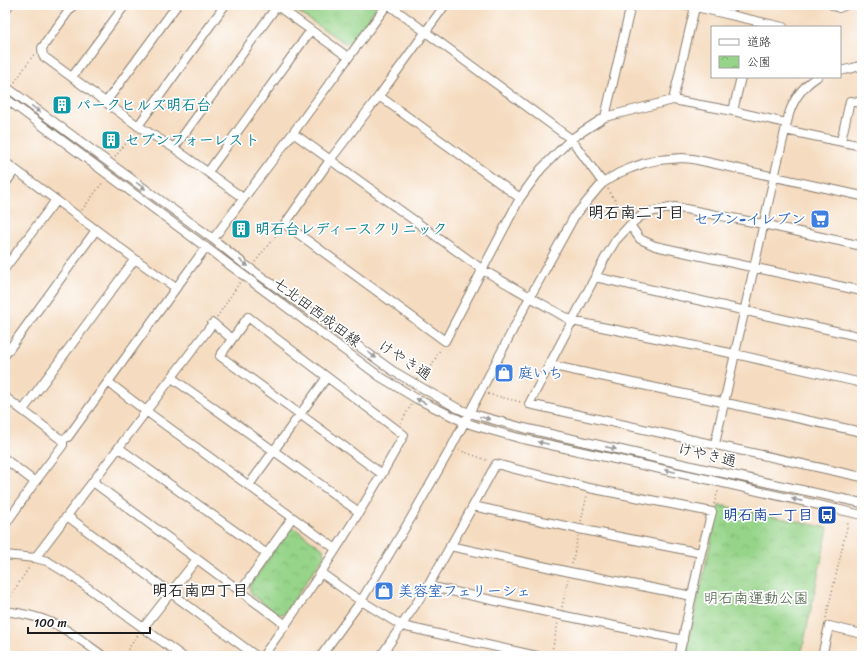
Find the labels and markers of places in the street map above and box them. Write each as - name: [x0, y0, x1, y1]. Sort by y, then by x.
- place label: パークヒルズ明石台: [76, 92, 211, 118]
- building icon: パークヒルズ明石台: [51, 94, 73, 116]
- place label: セブンフォーレスト: [125, 127, 259, 153]
- building icon: セブンフォーレスト: [100, 129, 122, 151]
- place label: セブン-イレブン: [694, 206, 806, 232]
- supermarket icon: セブン-イレブン: [809, 208, 831, 230]
- place label: 明石台レディースクリニック: [255, 216, 447, 242]
- building icon: 明石台レディースクリニック: [230, 218, 252, 240]
- place label: 庭いち: [518, 360, 563, 386]
- shop icon: 庭いち: [493, 362, 515, 384]
- place label: 明石南一丁目: [723, 502, 813, 528]
- bus stop icon: 明石南一丁目: [816, 504, 838, 526]
- place label: 美容室フェリーシェ: [398, 578, 531, 604]
- shop icon: 美容室フェリーシェ: [373, 580, 395, 602]

